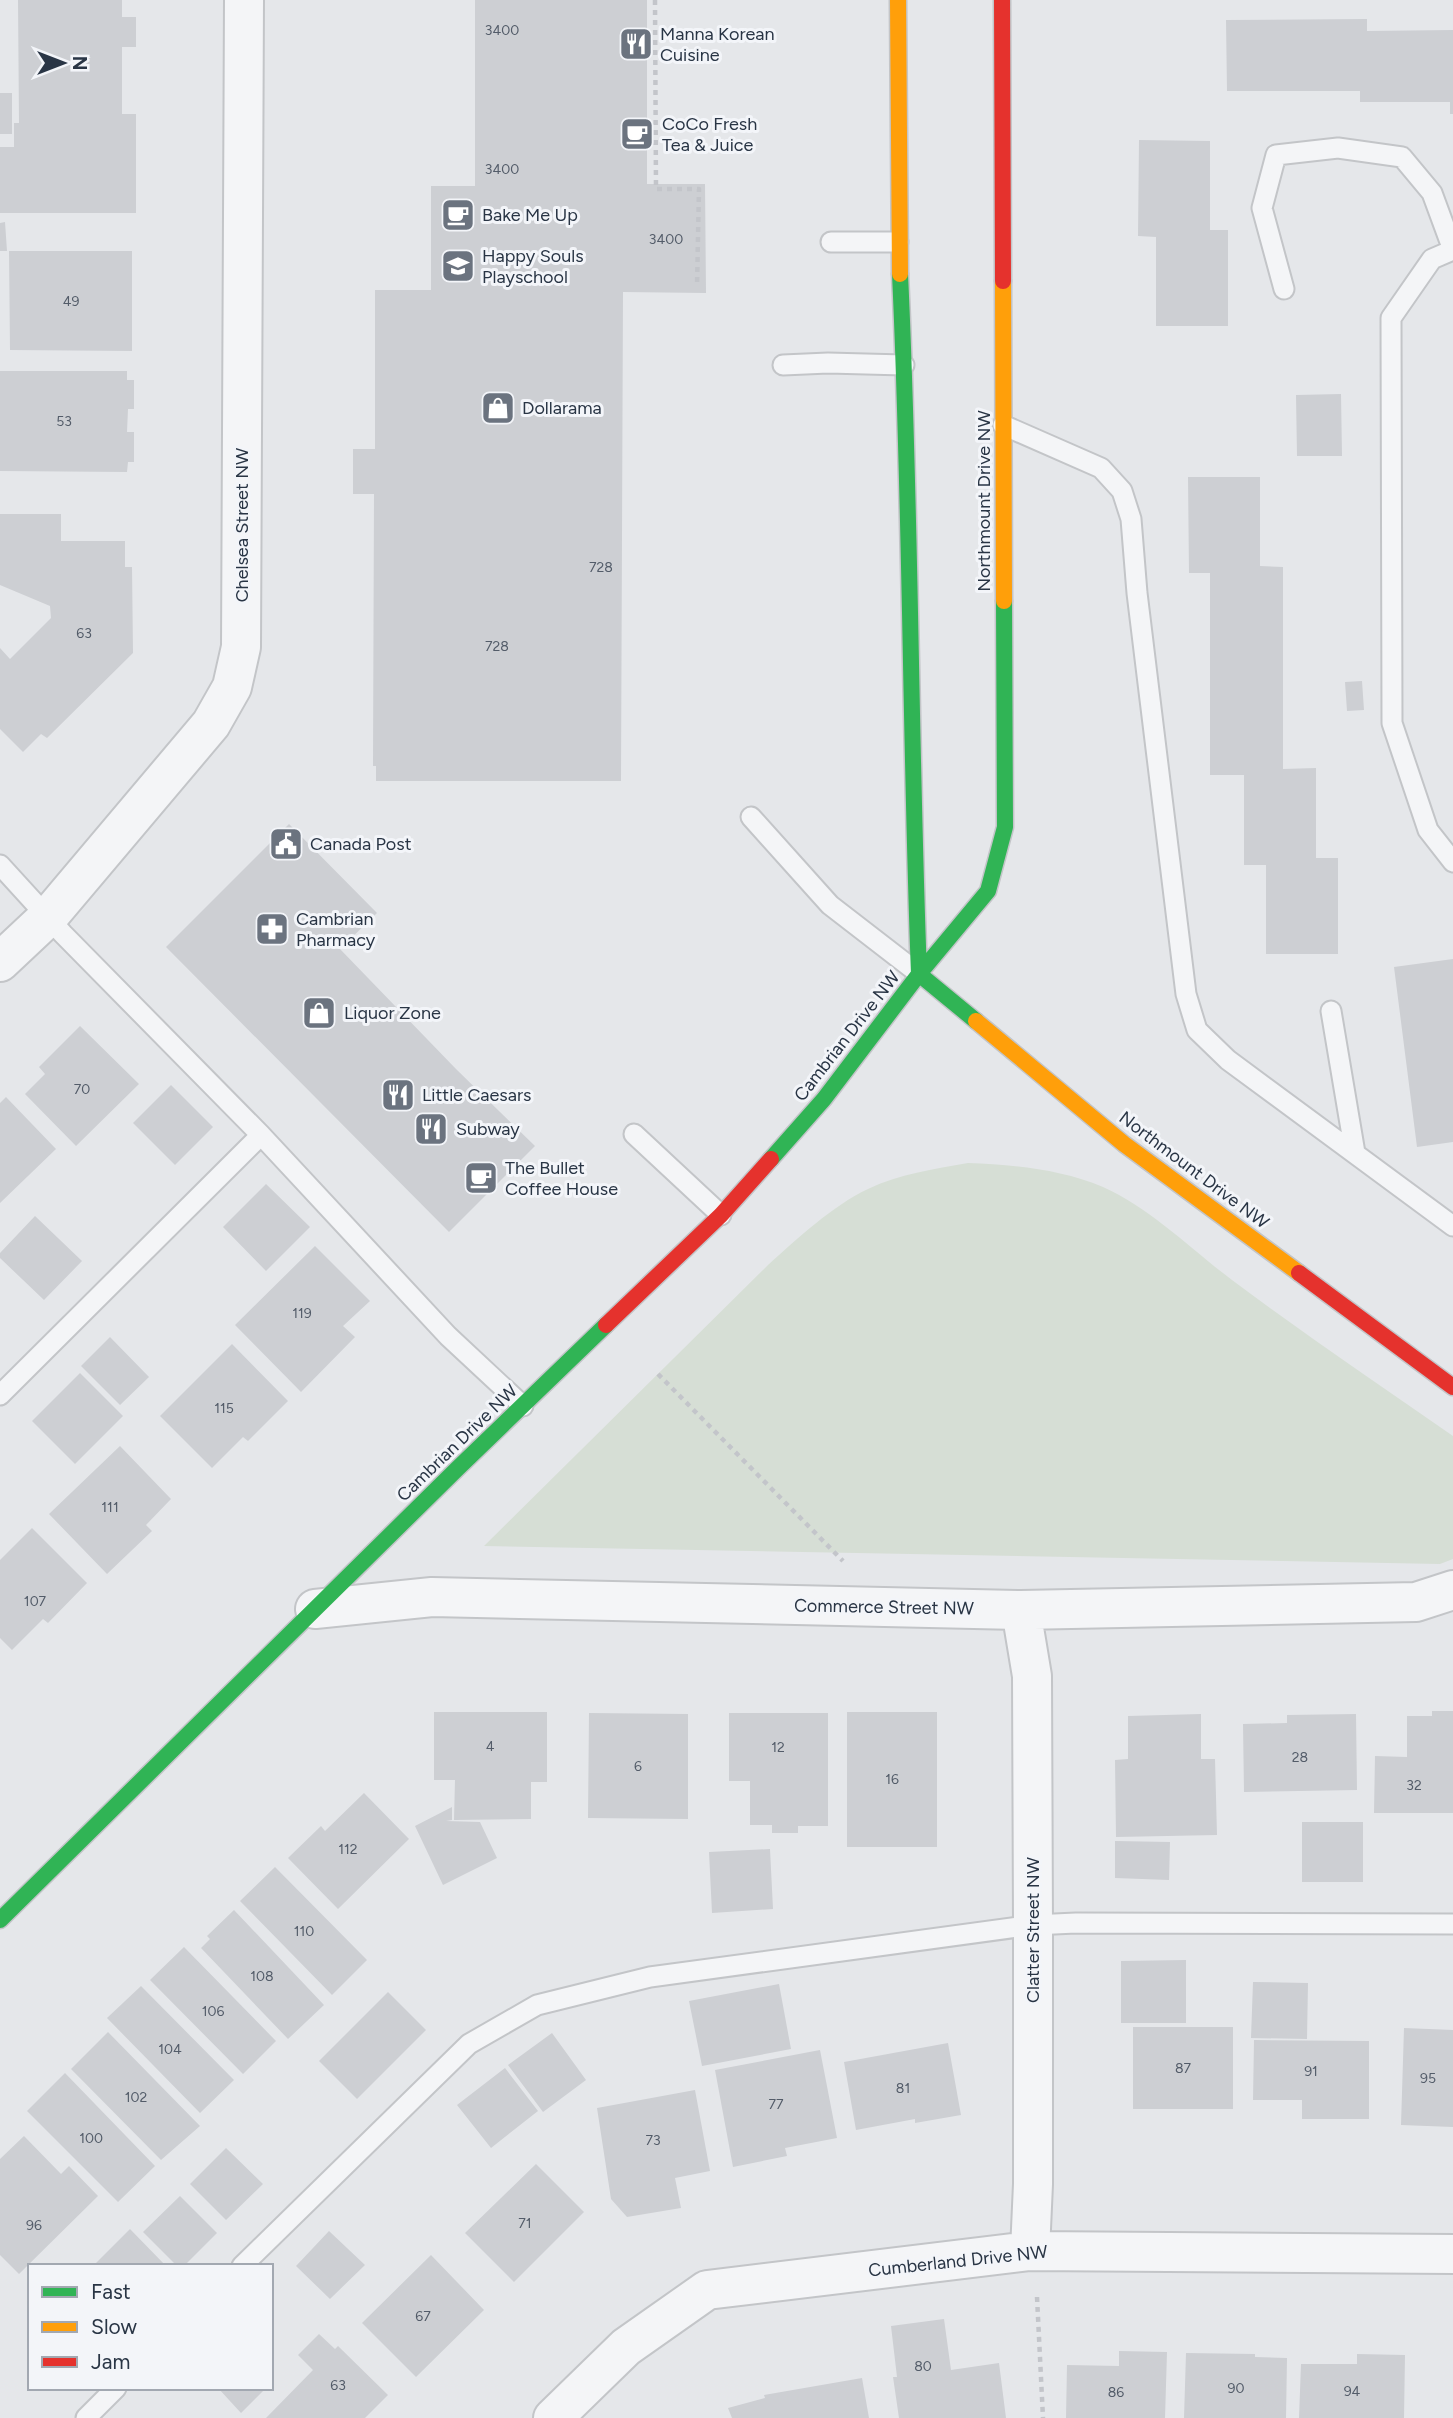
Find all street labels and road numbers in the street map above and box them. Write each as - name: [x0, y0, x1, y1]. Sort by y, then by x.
- street label: Northmount Drive NW: [973, 409, 995, 592]
- street label: Chelsea Street NW: [231, 447, 253, 602]
- street label: Cambrian Drive NW: [789, 966, 905, 1106]
- street label: Northmount Drive NW: [1115, 1107, 1274, 1234]
- street label: Cambrian Drive NW: [392, 1379, 522, 1506]
- street label: Commerce Street NW: [794, 1594, 975, 1620]
- street label: Clatter Street NW: [1022, 1856, 1044, 2003]
- street label: Cumberland Drive NW: [867, 2241, 1049, 2281]

